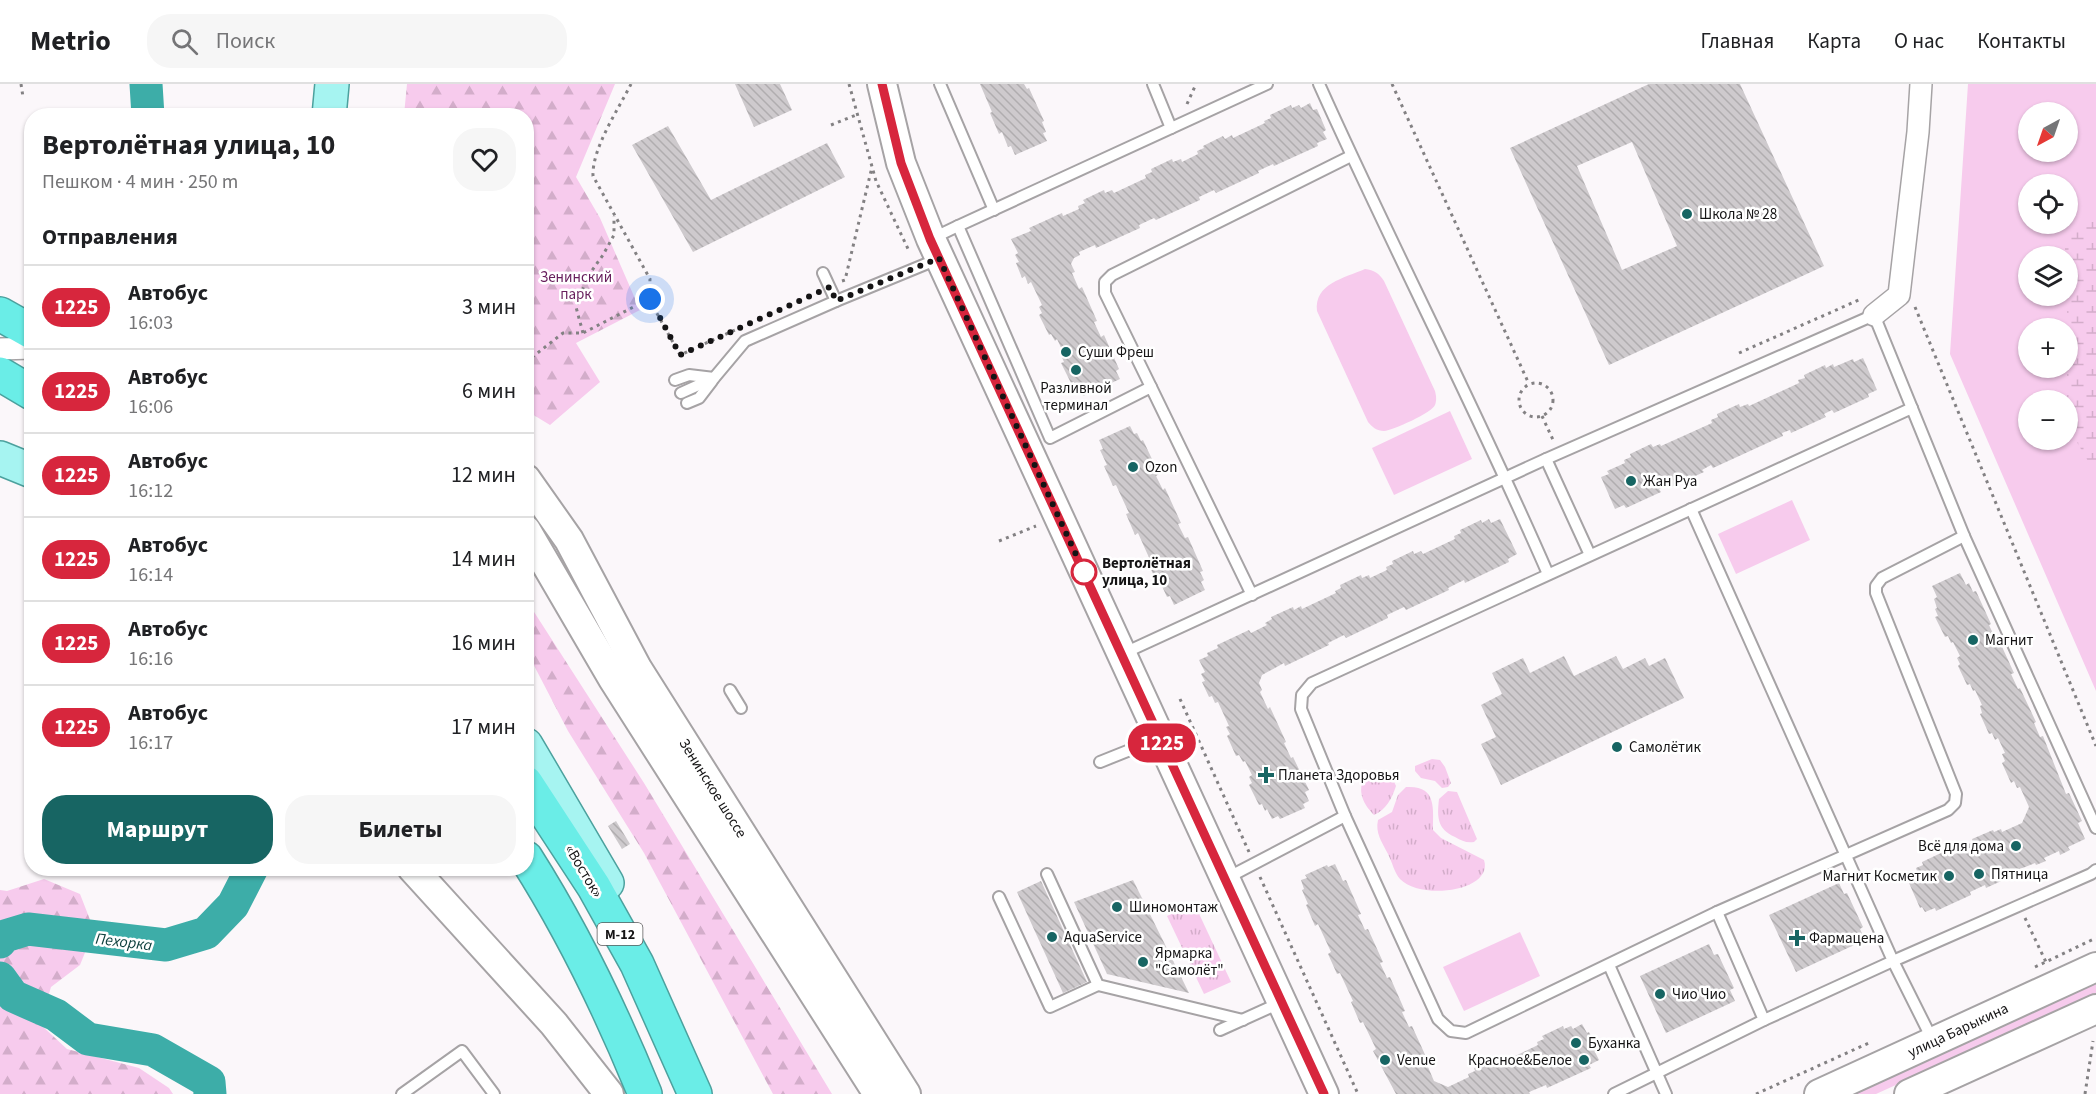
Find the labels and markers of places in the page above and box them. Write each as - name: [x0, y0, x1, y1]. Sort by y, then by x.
- place label: Школа № 28: [1699, 204, 1777, 225]
- marker: Школа № 28: [1680, 207, 1694, 221]
- place label: Суши Фреш: [1078, 342, 1154, 363]
- marker: Суши Фреш: [1059, 345, 1073, 359]
- marker: Разливной терминал: [1069, 363, 1083, 377]
- place label: Разливной терминал: [1040, 378, 1112, 416]
- place label: Ozon: [1145, 457, 1177, 478]
- marker: Ozon: [1126, 460, 1140, 474]
- place label: Жан Руа: [1643, 471, 1697, 492]
- marker: Жан Руа: [1624, 474, 1638, 488]
- place label: Вертолётная улица, 10: [1102, 553, 1191, 591]
- marker: Вертолётная улица, 10: [1071, 559, 1097, 585]
- place label: Магнит: [1985, 630, 2034, 651]
- marker: Магнит: [1966, 633, 1980, 647]
- place label: Самолётик: [1629, 737, 1701, 758]
- marker: Самолётик: [1610, 740, 1624, 754]
- place label: Планета Здоровья: [1278, 765, 1399, 786]
- marker: Планета Здоровья: [1259, 768, 1273, 782]
- place label: Всё для дома: [1918, 836, 2004, 857]
- marker: Всё для дома: [2009, 839, 2023, 853]
- place label: Пятница: [1991, 864, 2048, 885]
- place label: Магнит Косметик: [1822, 866, 1938, 887]
- marker: Пятница: [1972, 867, 1986, 881]
- marker: Магнит Косметик: [1942, 869, 1956, 883]
- place label: Шиномонтаж: [1129, 897, 1218, 918]
- marker: Шиномонтаж: [1110, 900, 1124, 914]
- place label: AquaService: [1064, 927, 1142, 948]
- place label: Фармацена: [1809, 928, 1884, 949]
- marker: AquaService: [1045, 930, 1059, 944]
- marker: Фармацена: [1790, 931, 1804, 945]
- place label: Ярмарка "Самолёт": [1155, 943, 1224, 981]
- marker: Ярмарка "Самолёт": [1136, 955, 1150, 969]
- place label: Чио Чио: [1672, 984, 1726, 1005]
- marker: Чио Чио: [1653, 987, 1667, 1001]
- place label: Буханка: [1588, 1033, 1641, 1054]
- marker: Буханка: [1569, 1036, 1583, 1050]
- place label: Venue: [1397, 1050, 1436, 1071]
- place label: Красное&Белое: [1468, 1050, 1572, 1071]
- marker: Venue: [1378, 1053, 1392, 1067]
- marker: Красное&Белое: [1577, 1053, 1591, 1067]

